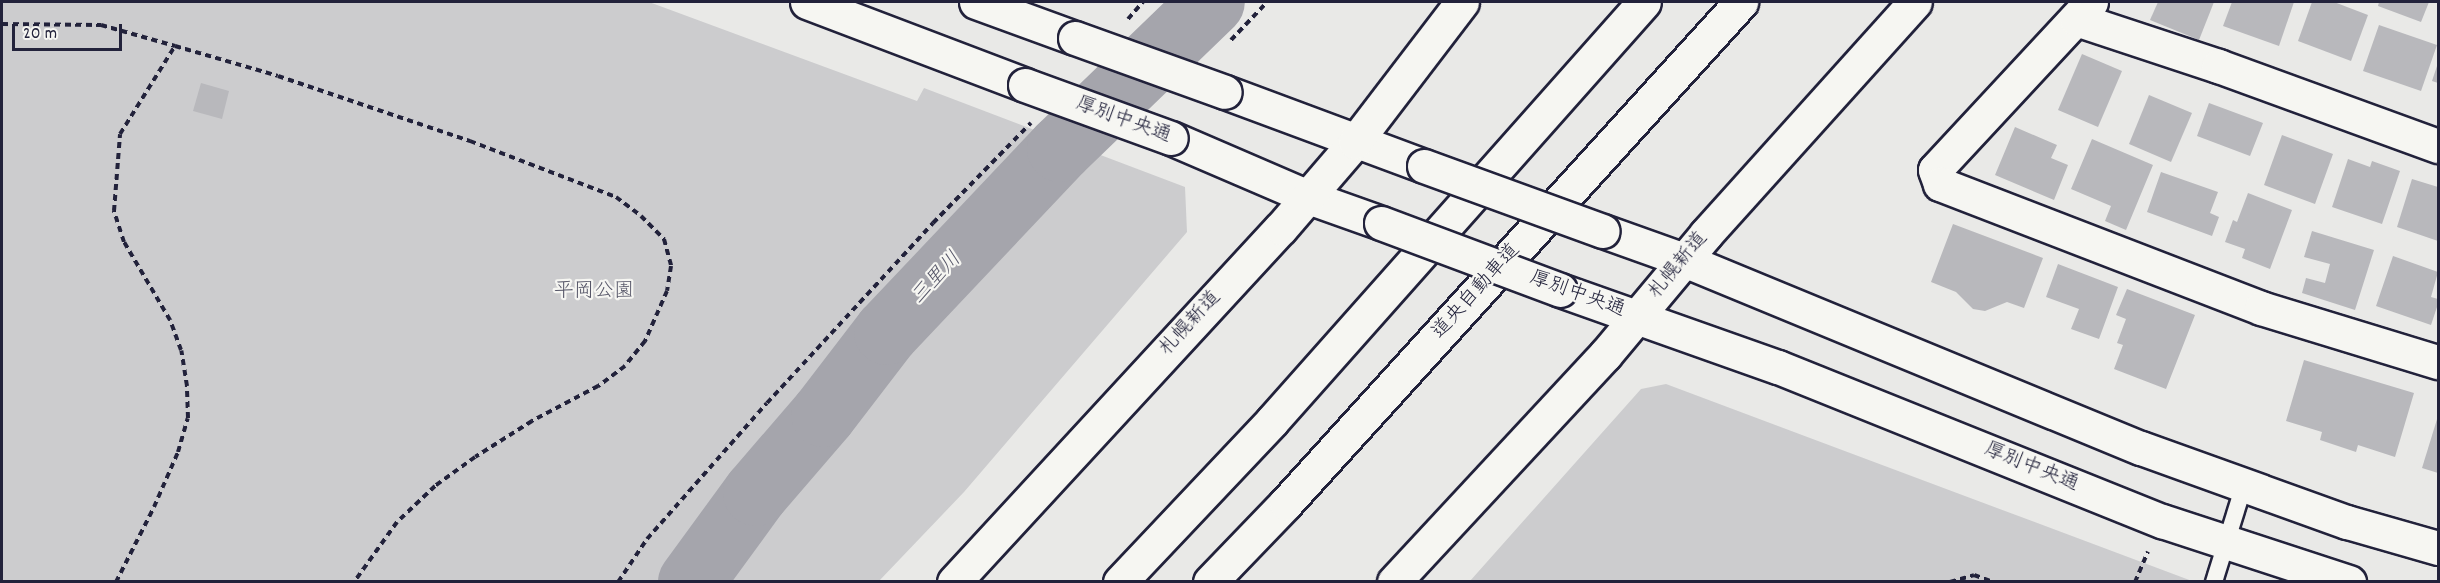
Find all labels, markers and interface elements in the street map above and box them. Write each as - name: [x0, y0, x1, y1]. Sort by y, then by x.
- scale bar: [15, 12, 124, 50]
- text: 20 m: [23, 22, 57, 47]
- street label: 厚別中央通: [1072, 93, 1174, 149]
- street label: 札幌新道: [1644, 228, 1714, 304]
- street label: 道央自動車道: [1428, 239, 1526, 345]
- water label: 三里川: [906, 247, 968, 311]
- street label: 厚別中央通: [1526, 267, 1628, 323]
- park label: 平岡公園: [554, 280, 634, 304]
- street label: 札幌新道: [1155, 287, 1227, 361]
- street label: 厚別中央通: [1980, 438, 2082, 498]

